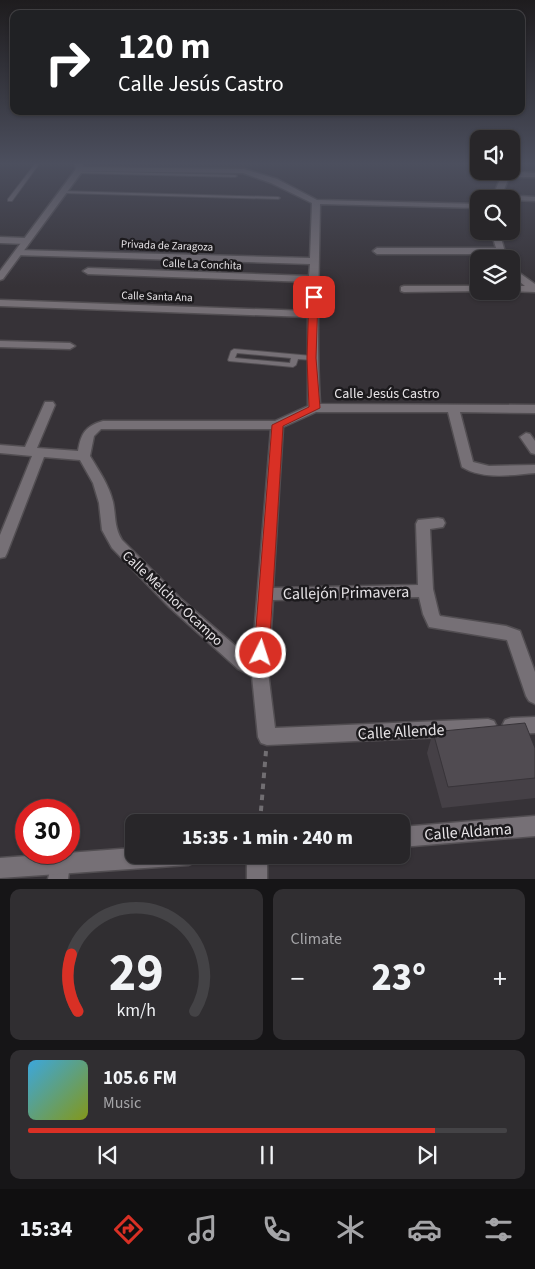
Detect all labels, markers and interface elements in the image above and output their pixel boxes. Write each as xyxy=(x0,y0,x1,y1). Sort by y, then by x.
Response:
text: 120 m xyxy=(118,22,210,72)
icon: right xyxy=(35,30,100,95)
text: Calle Jesús Castro xyxy=(118,68,284,100)
map controls xyxy=(470,130,520,300)
button: sound xyxy=(470,130,520,180)
button: search xyxy=(470,190,520,240)
street label: Privada de Zaragoza xyxy=(121,236,213,255)
button: layers xyxy=(470,250,520,300)
street label: Calle La Conchita xyxy=(162,256,242,273)
pin xyxy=(293,276,335,318)
icon: arrive xyxy=(300,283,328,311)
street label: Calle Santa Ana xyxy=(121,288,193,305)
street label: Calle Jesús Castro xyxy=(334,384,440,404)
street label: Calle Melchor Ocampo xyxy=(117,547,227,651)
street label: Callejón Primavera xyxy=(283,581,409,605)
position arrow xyxy=(234,626,286,678)
street label: Calle Allende xyxy=(357,719,445,745)
speed limit sign: 30 xyxy=(15,799,80,864)
street label: Calle Aldama xyxy=(424,818,513,846)
text: 15:35 · 1 min · 240 m xyxy=(182,825,353,852)
text: Climate xyxy=(291,928,342,950)
text: 29 xyxy=(109,937,164,1011)
text: 23° xyxy=(371,951,426,1005)
text: − xyxy=(291,959,304,999)
text: + xyxy=(493,959,507,999)
text: km/h xyxy=(116,998,156,1023)
text: 105.6 FM xyxy=(103,1065,177,1092)
text: Music xyxy=(103,1092,141,1114)
icon: previous xyxy=(94,1141,122,1169)
icon: pause xyxy=(253,1141,281,1169)
icon: next xyxy=(413,1141,441,1169)
icon: directions xyxy=(111,1212,146,1247)
icon: music xyxy=(185,1212,220,1247)
icon: phone xyxy=(259,1212,294,1247)
icon: climate xyxy=(333,1212,368,1247)
icon: car xyxy=(407,1212,442,1247)
icon: filters xyxy=(481,1212,516,1247)
text: 15:34 xyxy=(19,1213,73,1245)

